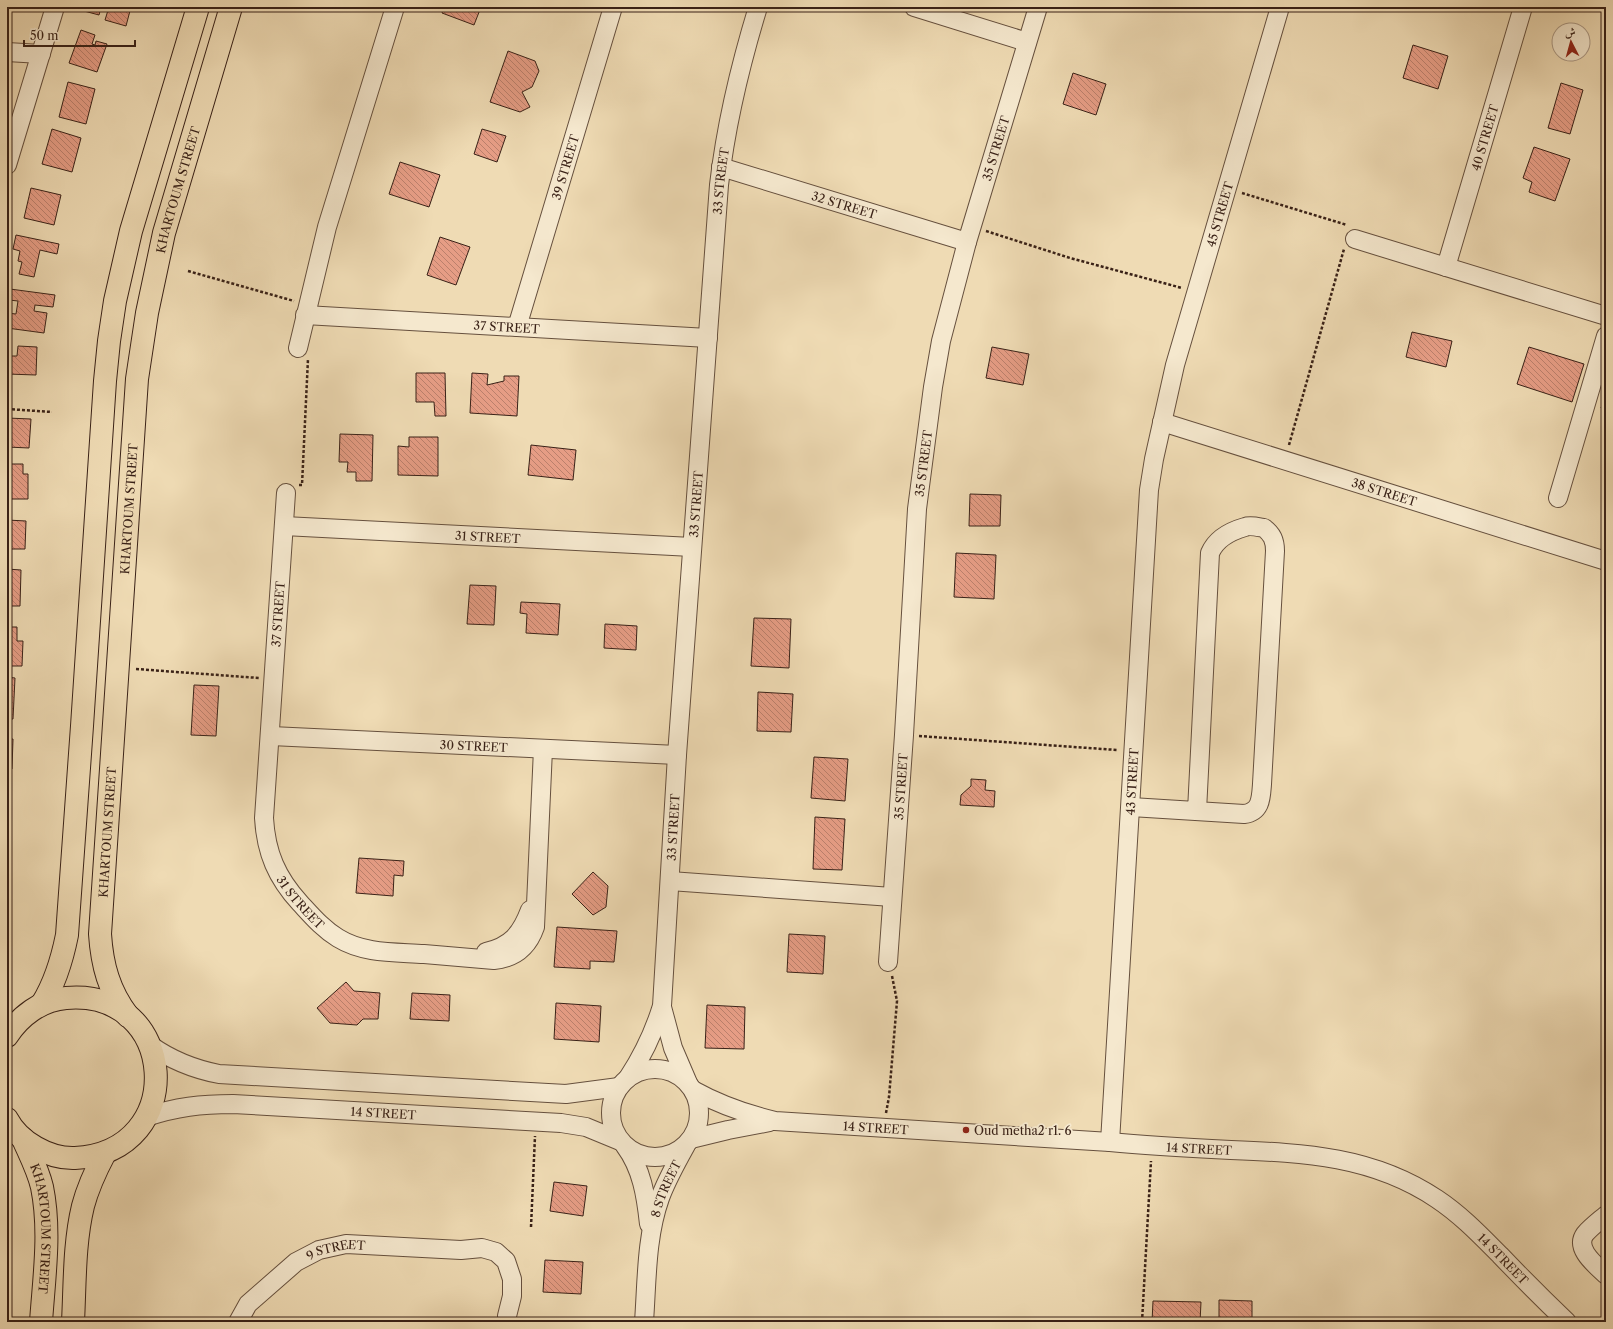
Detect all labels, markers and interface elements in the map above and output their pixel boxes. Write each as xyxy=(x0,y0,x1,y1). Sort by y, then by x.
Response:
scale bar xyxy=(24,22,135,48)
north arrow xyxy=(1551,22,1591,62)
text: ش xyxy=(1564,25,1576,40)
text: 50 m xyxy=(30,28,59,43)
street label: 40 STREET xyxy=(1467,103,1501,172)
street label: 35 STREET xyxy=(978,114,1012,182)
street label: KHARTOUM STREET xyxy=(152,125,203,254)
street label: 39 STREET xyxy=(548,133,582,201)
street label: 33 STREET xyxy=(709,147,732,215)
street label: 45 STREET xyxy=(1203,180,1236,249)
street label: 32 STREET xyxy=(810,188,879,222)
street label: 37 STREET xyxy=(473,317,540,336)
street label: 35 STREET xyxy=(911,429,935,497)
street label: KHARTOUM STREET xyxy=(116,443,140,575)
street label: 33 STREET xyxy=(686,470,705,538)
street label: 38 STREET xyxy=(1350,474,1419,509)
street label: 31 STREET xyxy=(455,527,521,546)
street label: 37 STREET xyxy=(268,580,288,648)
street label: 30 STREET xyxy=(439,736,508,755)
street label: 43 STREET xyxy=(1122,748,1141,816)
street label: 35 STREET xyxy=(891,753,910,820)
street label: KHARTOUM STREET xyxy=(95,766,119,898)
street label: 33 STREET xyxy=(663,793,682,861)
street label: 31 STREET xyxy=(274,873,328,932)
street label: 14 STREET xyxy=(350,1103,417,1122)
street label: 14 STREET xyxy=(843,1118,909,1137)
place label: Oud metha2 r1. 6 xyxy=(974,1123,1071,1138)
marker: Oud metha2 r1. 6 xyxy=(961,1125,971,1135)
street label: 14 STREET xyxy=(1166,1139,1232,1158)
street label: 8 STREET xyxy=(647,1157,684,1219)
street label: KHARTOUM STREET xyxy=(27,1161,54,1294)
street label: 14 STREET xyxy=(1475,1230,1532,1287)
street label: 9 STREET xyxy=(303,1236,366,1263)

